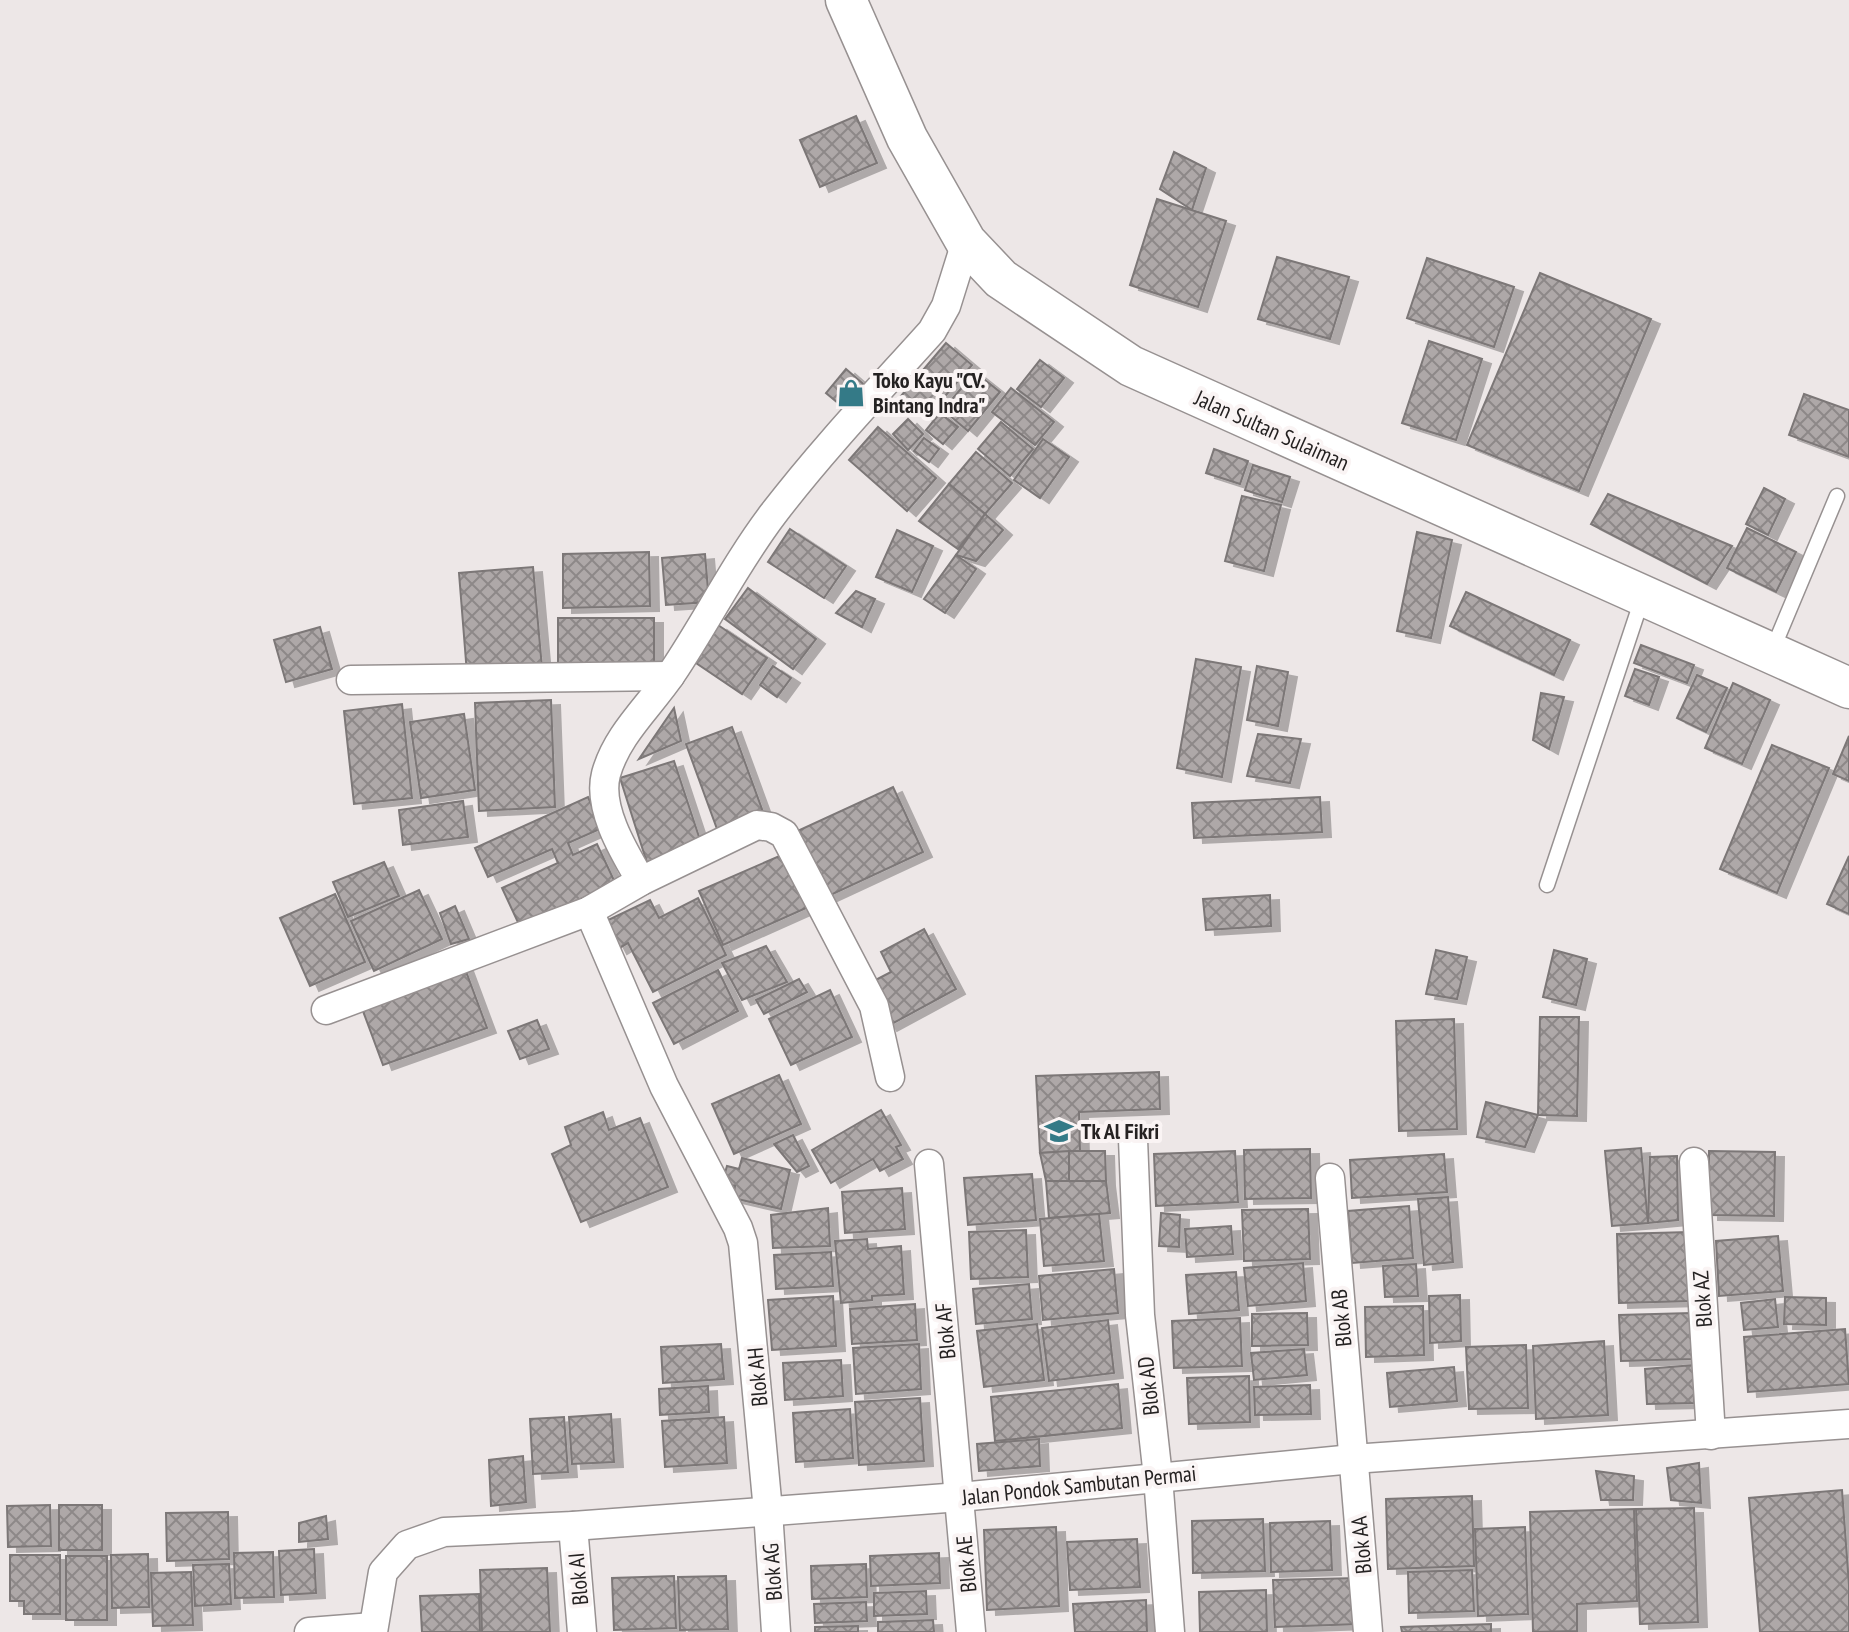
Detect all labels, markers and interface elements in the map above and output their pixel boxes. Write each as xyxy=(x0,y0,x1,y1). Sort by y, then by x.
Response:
place label: Toko Kayu "CV. Bintang Indra" xyxy=(873,366,986,419)
shop icon: Toko Kayu "CV. Bintang Indra" xyxy=(836,378,866,408)
street label: Jalan Sultan Sulaiman xyxy=(1190,383,1354,477)
school or university icon: Tk Al Fikri xyxy=(1044,1116,1074,1146)
place label: Tk Al Fikri xyxy=(1081,1117,1159,1145)
street label: Blok AZ xyxy=(1686,1269,1718,1328)
street label: Blok AB xyxy=(1325,1288,1357,1348)
street label: Blok AF xyxy=(929,1302,961,1360)
street label: Blok AH xyxy=(740,1346,774,1408)
street label: Blok AD xyxy=(1131,1355,1165,1417)
street label: Jalan Pondok Sambutan Permai xyxy=(959,1459,1198,1511)
street label: Blok AA xyxy=(1344,1514,1377,1575)
street label: Blok AE xyxy=(950,1534,982,1594)
street label: Blok AG xyxy=(756,1542,788,1602)
street label: Blok AI xyxy=(562,1552,594,1606)

